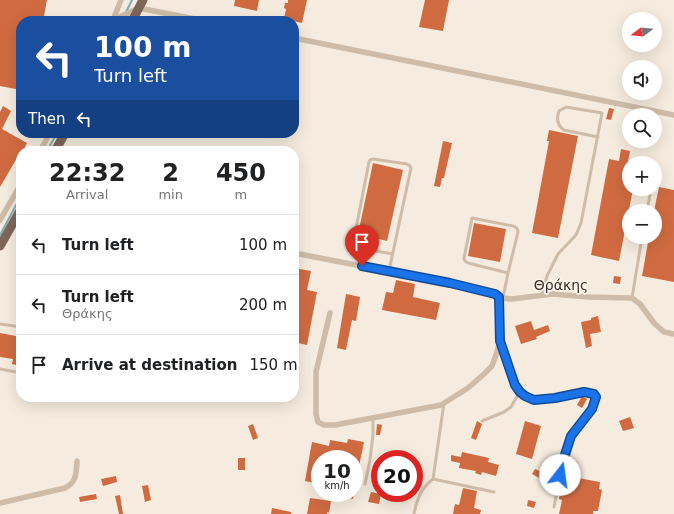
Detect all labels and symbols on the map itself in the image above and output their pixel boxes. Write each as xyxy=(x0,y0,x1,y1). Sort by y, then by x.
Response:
north arrow xyxy=(622,12,662,52)
pin xyxy=(345,225,379,266)
street label: Θράκης xyxy=(534,277,588,293)
speed limit sign: 20 xyxy=(371,450,423,502)
position arrow xyxy=(539,454,581,496)

